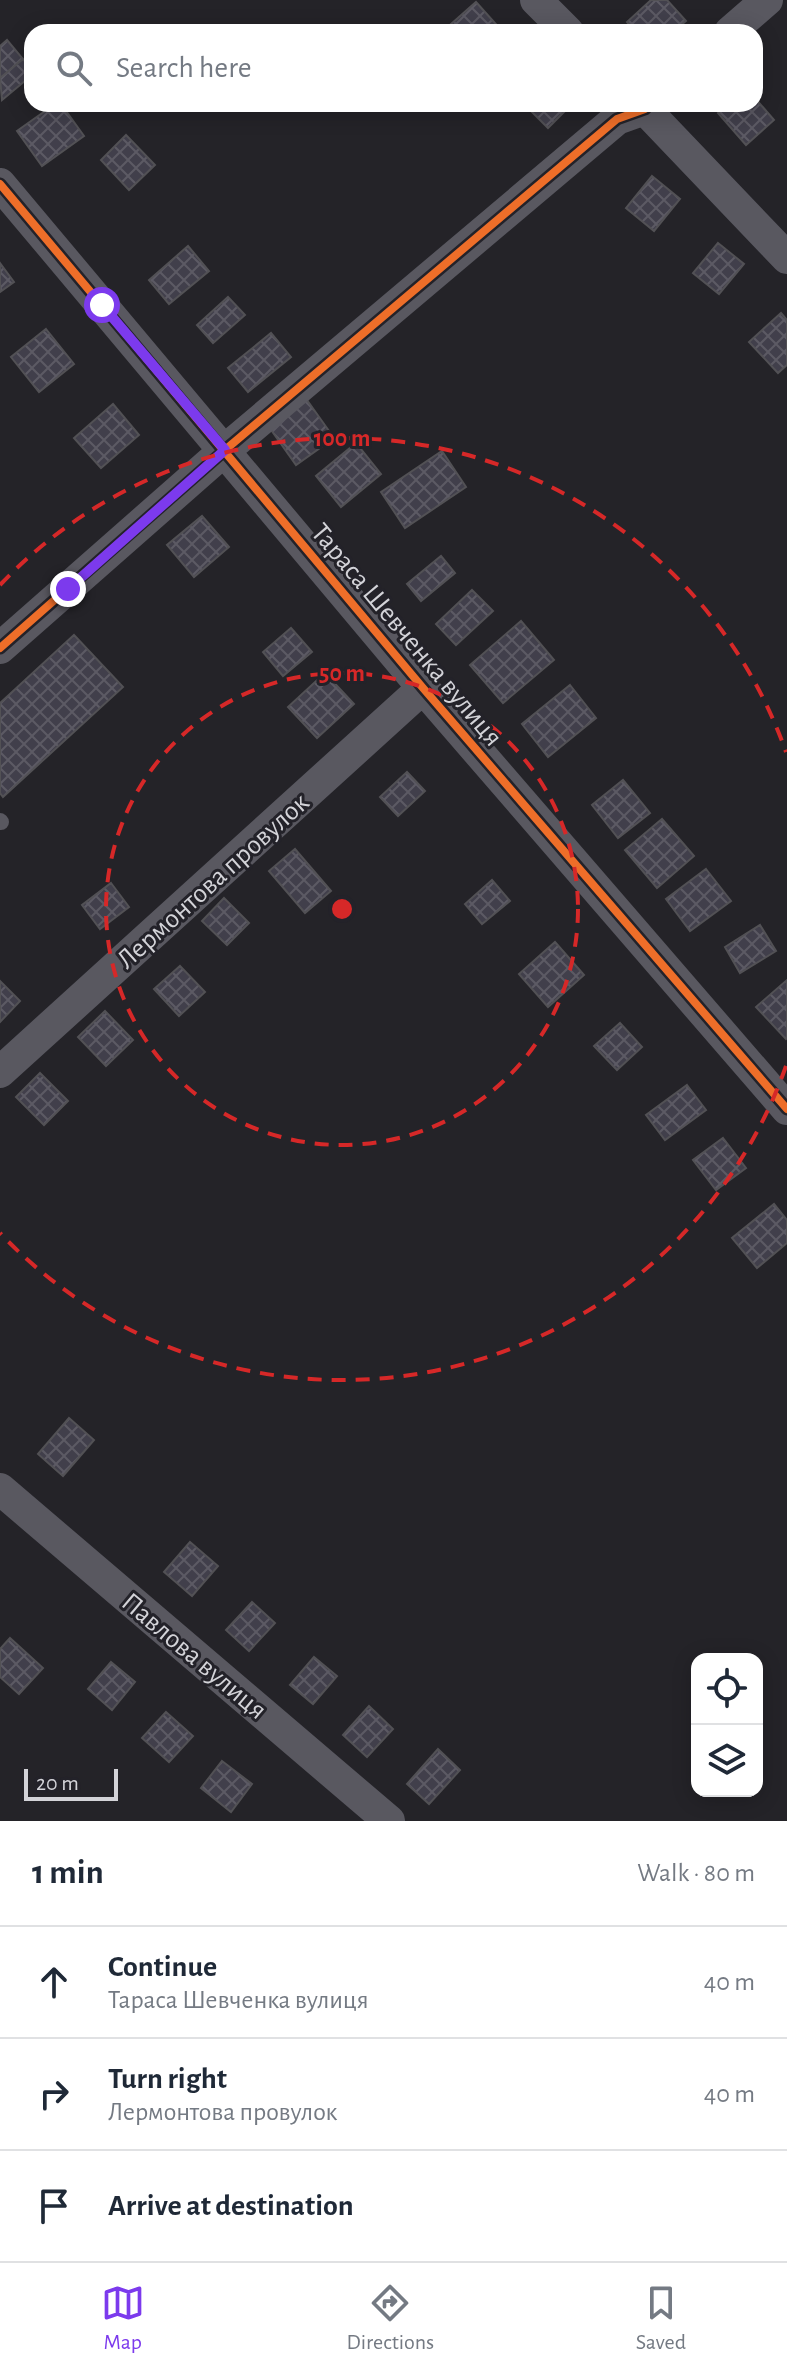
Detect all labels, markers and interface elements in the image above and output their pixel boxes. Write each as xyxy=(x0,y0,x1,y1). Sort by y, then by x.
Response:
search box xyxy=(24,24,763,112)
icon: search xyxy=(52,46,96,90)
text: Search here xyxy=(116,53,252,83)
route start xyxy=(84,287,120,323)
text: 100 m xyxy=(314,427,370,451)
street label: Тараса Шевченка вулиця xyxy=(306,519,507,752)
route end xyxy=(50,571,86,607)
text: 50 m xyxy=(319,662,365,686)
street label: Лермонтова провулок xyxy=(112,788,315,975)
centre of rings xyxy=(328,895,356,923)
street label: Павлова вулиця xyxy=(116,1588,272,1725)
map controls xyxy=(691,1653,763,1797)
button: locate xyxy=(691,1653,763,1725)
button: layers xyxy=(691,1725,763,1797)
scale bar xyxy=(24,1765,118,1801)
text: 20 m xyxy=(36,1772,79,1794)
text: 1 min xyxy=(32,1856,104,1890)
text: Walk · 80 m xyxy=(637,1860,755,1886)
text: Continue xyxy=(108,1952,217,1982)
icon: ahead xyxy=(32,1960,76,2004)
text: 40 m xyxy=(704,1969,755,1995)
text: Тараса Шевченка вулиця xyxy=(108,1987,369,2013)
text: Turn right xyxy=(108,2064,227,2094)
icon: right xyxy=(32,2072,76,2116)
text: 40 m xyxy=(704,2081,755,2107)
text: Лермонтова провулок xyxy=(108,2099,337,2125)
icon: arrive xyxy=(32,2184,76,2228)
text: Arrive at destination xyxy=(108,2191,354,2221)
tab: Map xyxy=(101,2281,145,2355)
tab: Directions xyxy=(346,2281,434,2355)
tab: Saved xyxy=(636,2281,686,2355)

